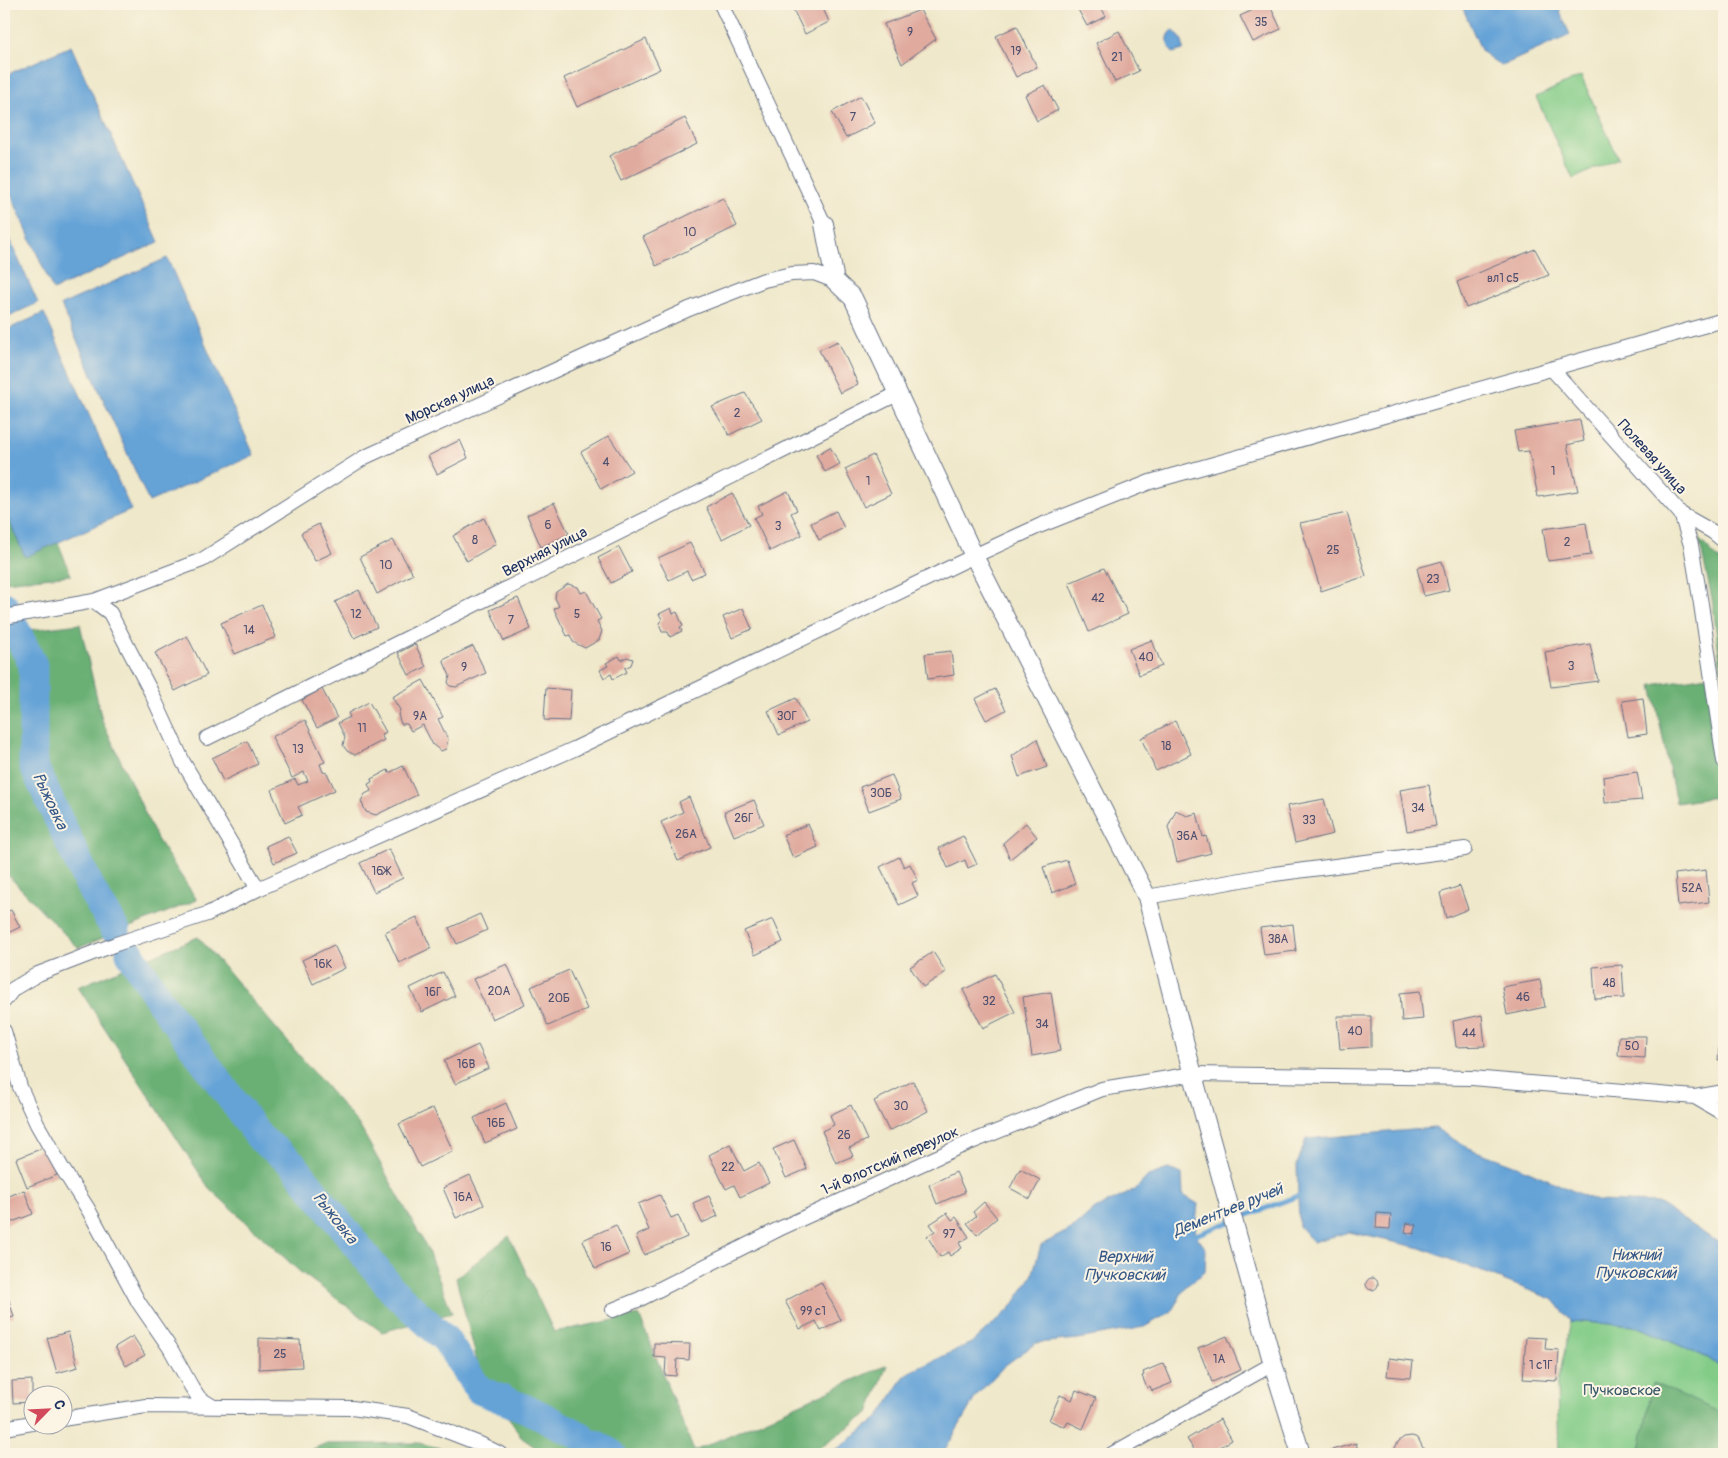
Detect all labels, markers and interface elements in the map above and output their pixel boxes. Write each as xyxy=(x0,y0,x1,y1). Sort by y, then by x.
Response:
house number: 35 xyxy=(1254,15,1268,30)
house number: 9 xyxy=(907,25,913,40)
house number: 19 xyxy=(1011,44,1021,59)
house number: 21 xyxy=(1111,50,1123,65)
house number: 7 xyxy=(850,110,857,125)
house number: 10 xyxy=(684,225,696,240)
house number: вл1 с5 xyxy=(1487,271,1519,286)
street label: Морская улица xyxy=(403,371,498,429)
house number: 2 xyxy=(734,406,741,421)
street label: Полевая улица xyxy=(1613,416,1691,498)
house number: 4 xyxy=(603,455,610,470)
house number: 1 xyxy=(1551,464,1555,479)
house number: 1 xyxy=(866,474,870,489)
house number: 6 xyxy=(545,518,552,533)
house number: 3 xyxy=(775,519,782,534)
street label: Верхняя улица xyxy=(499,522,591,581)
house number: 8 xyxy=(472,533,478,548)
house number: 2 xyxy=(1564,535,1571,550)
house number: 25 xyxy=(1326,543,1340,558)
house number: 10 xyxy=(380,558,392,573)
house number: 23 xyxy=(1426,572,1440,587)
house number: 42 xyxy=(1091,591,1105,606)
house number: 12 xyxy=(350,607,362,622)
house number: 5 xyxy=(574,607,580,622)
house number: 7 xyxy=(508,613,515,628)
house number: 14 xyxy=(243,623,255,638)
house number: 40 xyxy=(1138,650,1154,665)
house number: 3 xyxy=(1568,659,1575,674)
house number: 9 xyxy=(461,660,467,675)
house number: 9А xyxy=(413,709,427,724)
house number: 30Г xyxy=(777,709,798,724)
house number: 11 xyxy=(357,721,367,736)
house number: 18 xyxy=(1161,739,1171,754)
house number: 13 xyxy=(292,742,304,757)
water label: Рыжовка xyxy=(28,769,73,834)
house number: 30Б xyxy=(870,786,892,801)
house number: 34 xyxy=(1411,801,1425,816)
house number: 26Г xyxy=(734,811,754,826)
house number: 33 xyxy=(1302,813,1316,828)
house number: 26А xyxy=(675,827,697,842)
house number: 36А xyxy=(1176,829,1198,844)
house number: 16Ж xyxy=(372,864,392,879)
house number: 52А xyxy=(1681,881,1703,896)
house number: 38А xyxy=(1268,932,1288,947)
house number: 16К xyxy=(314,957,332,972)
house number: 48 xyxy=(1602,976,1616,991)
house number: 20А xyxy=(488,984,511,999)
house number: 16Г xyxy=(424,985,442,1000)
house number: 46 xyxy=(1516,990,1530,1005)
house number: 20Б xyxy=(548,991,570,1006)
house number: 32 xyxy=(982,994,996,1009)
house number: 34 xyxy=(1035,1017,1049,1032)
house number: 40 xyxy=(1347,1024,1363,1039)
house number: 44 xyxy=(1462,1026,1476,1041)
house number: 50 xyxy=(1625,1039,1639,1054)
house number: 16В xyxy=(457,1057,475,1072)
house number: 30 xyxy=(894,1099,908,1114)
house number: 16Б xyxy=(487,1116,505,1131)
street label: 1-й Флотский переулок xyxy=(818,1122,962,1200)
house number: 26 xyxy=(837,1128,851,1143)
house number: 22 xyxy=(721,1160,735,1175)
water label: Дементьев ручей xyxy=(1169,1178,1287,1241)
water label: Рыжовка xyxy=(308,1188,363,1249)
house number: 16А xyxy=(453,1190,473,1205)
house number: 97 xyxy=(943,1227,956,1242)
house number: 16 xyxy=(600,1240,612,1255)
water label: Нижний Пучковский xyxy=(1596,1245,1678,1283)
water label: Верхний Пучковский xyxy=(1085,1247,1167,1285)
house number: 99 с1 xyxy=(800,1304,826,1319)
house number: 25 xyxy=(273,1347,287,1362)
house number: 1А xyxy=(1213,1352,1225,1367)
house number: 1 с1Г xyxy=(1529,1358,1553,1373)
park label: Пучковское xyxy=(1584,1381,1661,1400)
north arrow xyxy=(22,1386,72,1436)
text: С xyxy=(50,1398,69,1413)

